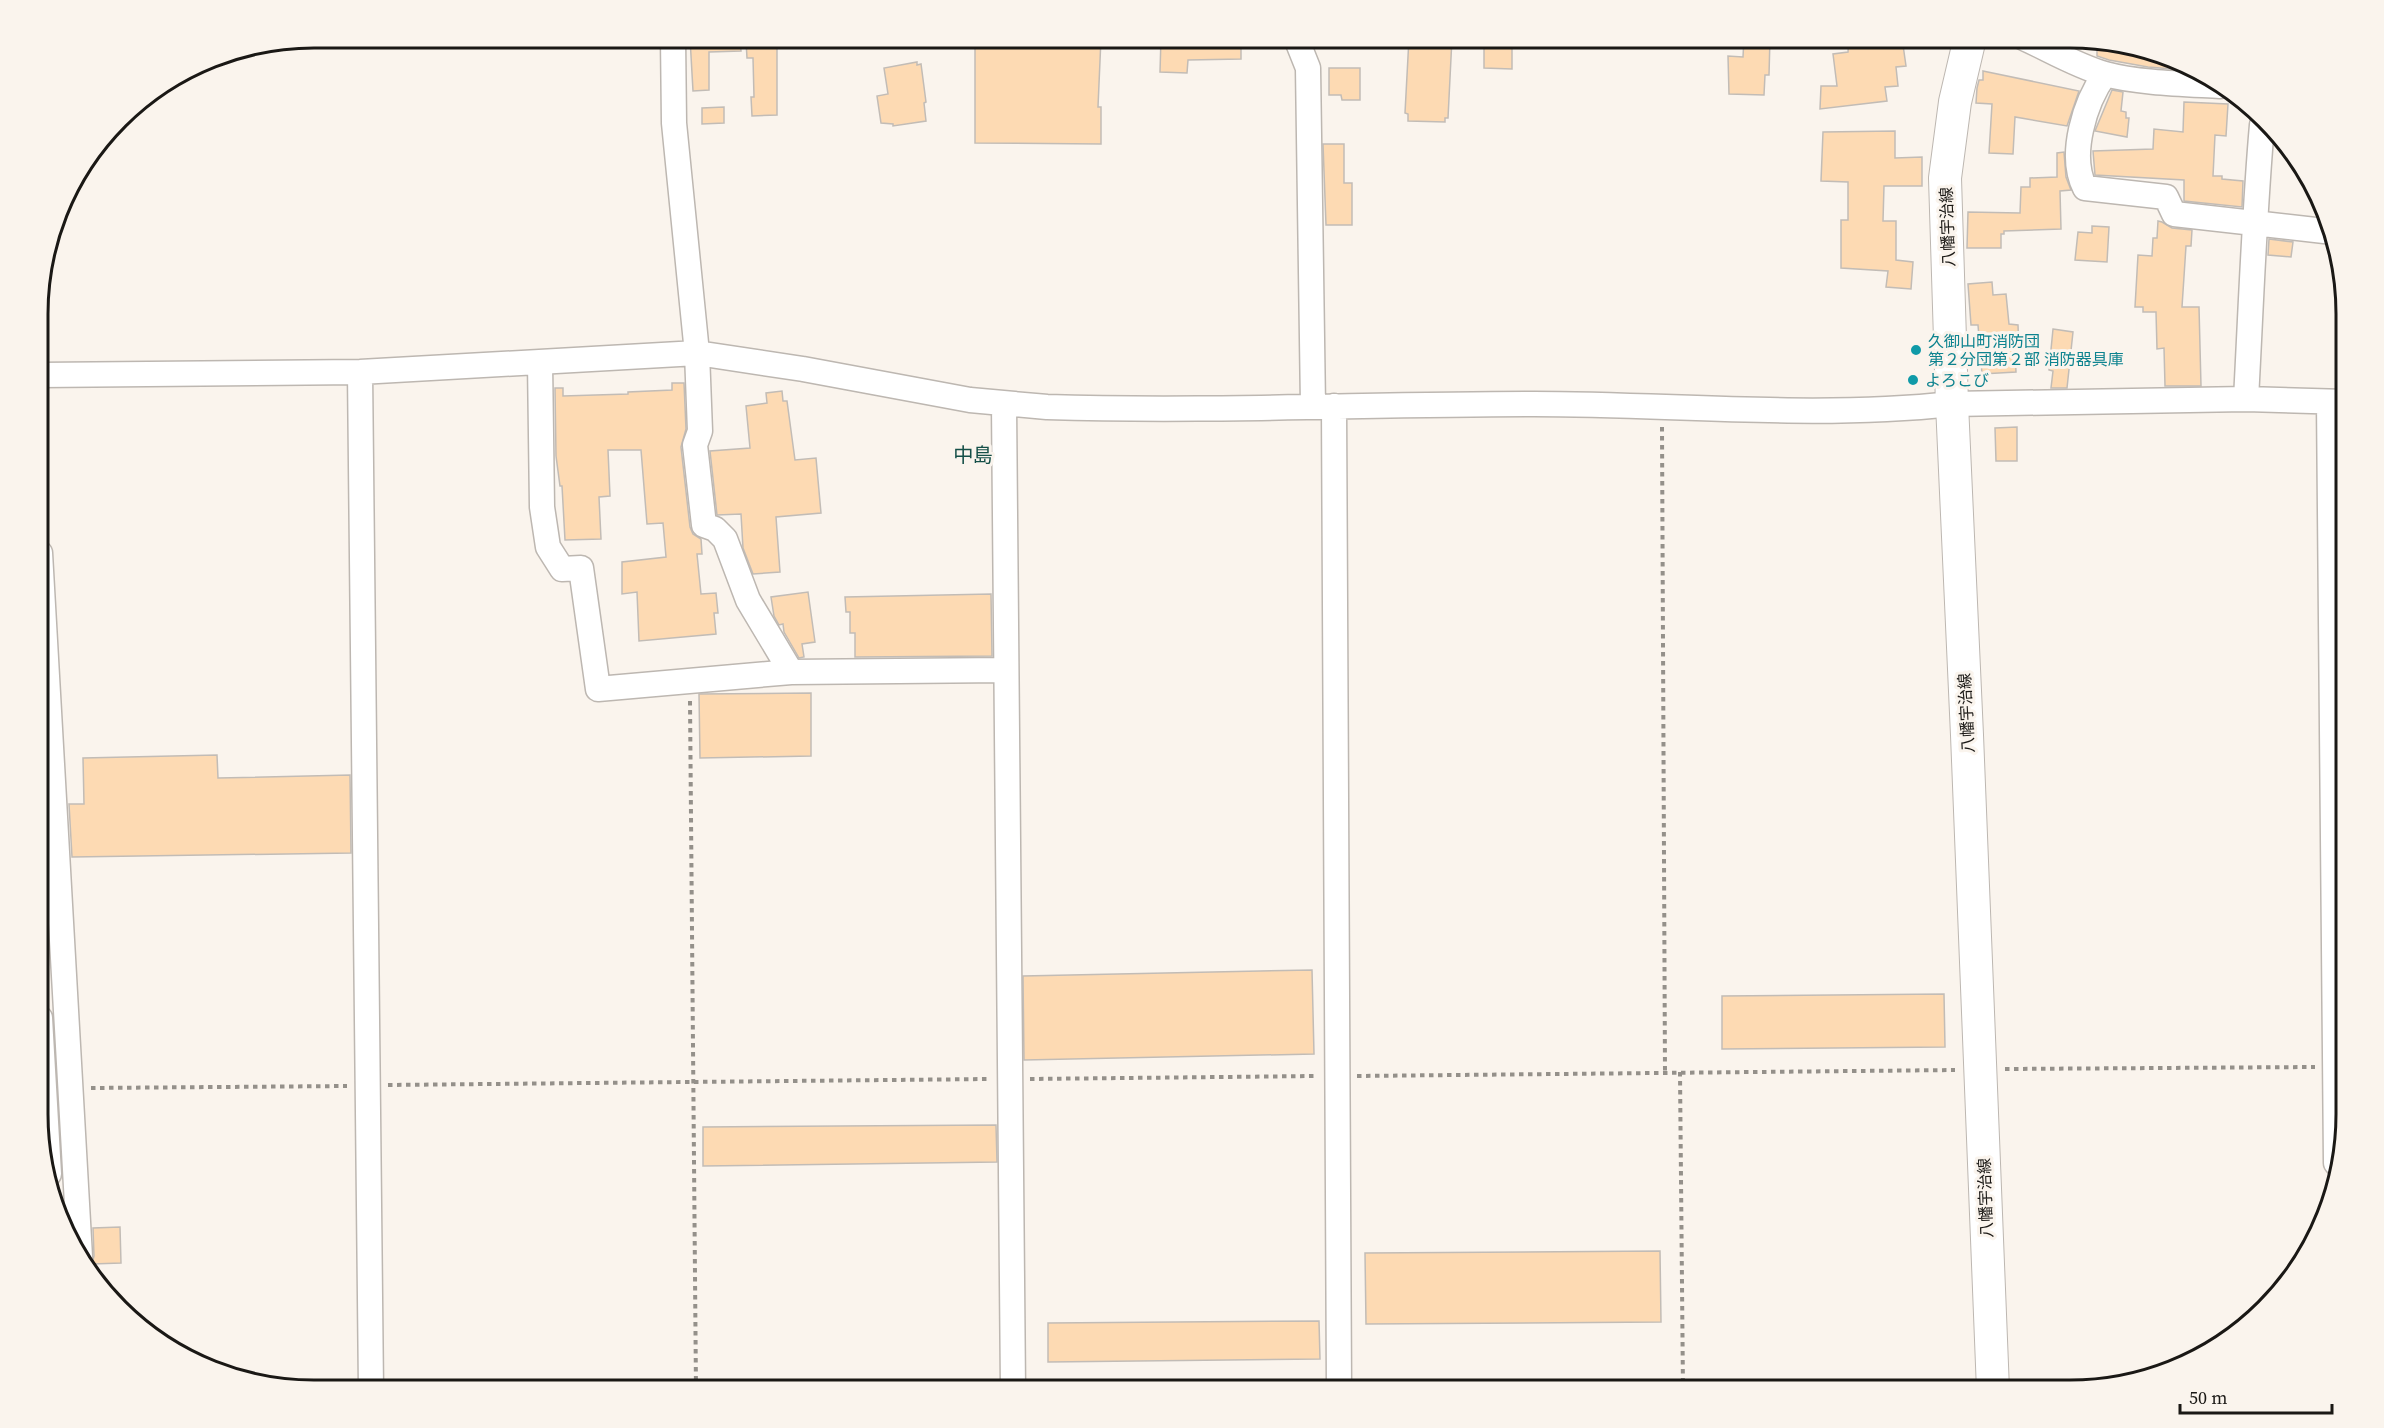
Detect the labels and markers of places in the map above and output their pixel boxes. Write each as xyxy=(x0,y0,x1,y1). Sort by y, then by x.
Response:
place label: 久御山町消防団 第２分団第２部 消防器具庫 xyxy=(1928,330,2124,370)
marker: 久御山町消防団 第２分団第２部 消防器具庫 xyxy=(1909,343,1923,357)
place label: よろこび xyxy=(1925,369,1989,391)
marker: よろこび xyxy=(1906,373,1920,387)

